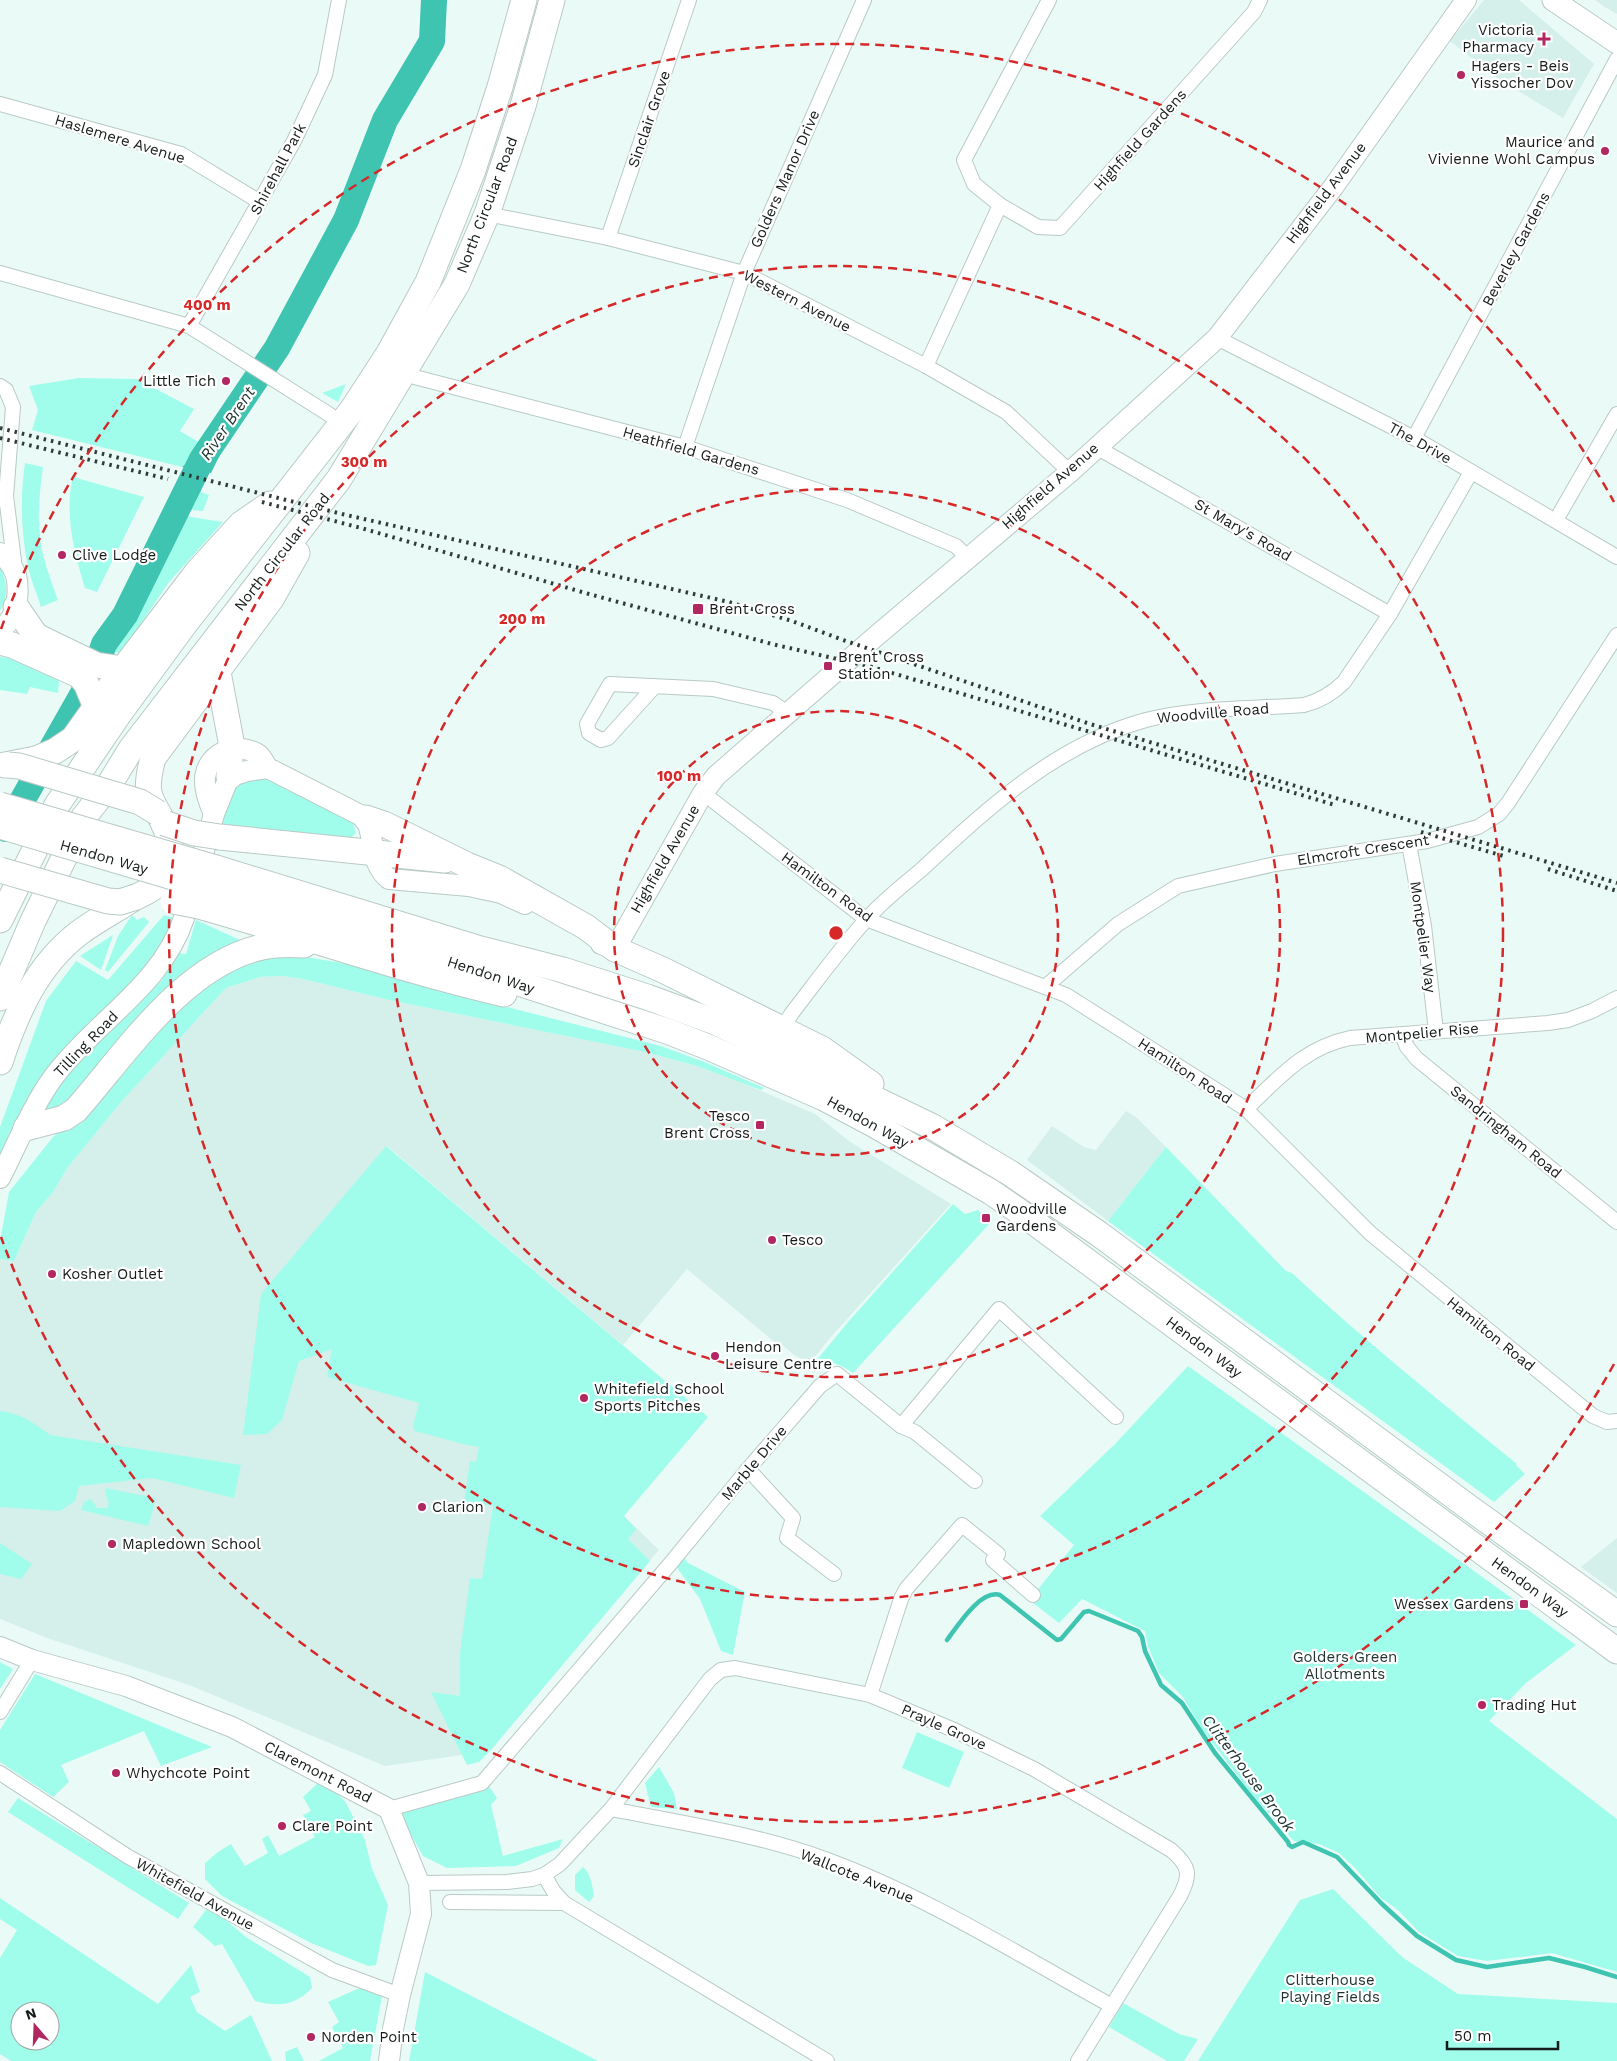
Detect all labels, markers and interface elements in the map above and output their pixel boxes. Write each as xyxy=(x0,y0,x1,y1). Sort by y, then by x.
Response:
place label: Victoria Pharmacy xyxy=(1462,21,1535,56)
marker: Victoria Pharmacy xyxy=(1538,33,1550,45)
place label: Hagers - Beis Yissocher Dov xyxy=(1471,57,1573,92)
street label: Sinclair Grove xyxy=(624,68,674,170)
marker: Hagers - Beis Yissocher Dov xyxy=(1455,69,1467,81)
street label: Highfield Gardens xyxy=(1090,85,1190,194)
street label: Golders Manor Drive xyxy=(746,107,824,251)
street label: Haslemere Avenue xyxy=(53,111,187,167)
street label: Shirehall Park xyxy=(246,120,310,218)
place label: Maurice and Vivienne Wohl Campus xyxy=(1428,133,1595,168)
street label: North Circular Road xyxy=(453,134,521,276)
street label: Highfield Avenue xyxy=(1282,139,1370,247)
marker: Maurice and Vivienne Wohl Campus xyxy=(1599,145,1611,157)
street label: Beverley Gardens xyxy=(1478,189,1554,309)
street label: Western Avenue xyxy=(740,266,854,336)
text: 400 m xyxy=(183,296,231,314)
place label: Little Tich xyxy=(143,372,216,390)
marker: Little Tich xyxy=(220,375,232,387)
water label: River Brent xyxy=(196,383,259,463)
street label: The Drive xyxy=(1385,418,1455,468)
street label: Heathfield Gardens xyxy=(621,423,761,479)
street label: Highfield Avenue xyxy=(998,439,1102,533)
text: 300 m xyxy=(341,453,387,471)
street label: North Circular Road xyxy=(230,489,334,615)
street label: St Mary's Road xyxy=(1191,495,1295,565)
place label: Clive Lodge xyxy=(72,546,156,564)
marker: Clive Lodge xyxy=(56,549,68,561)
place label: Brent Cross xyxy=(709,600,795,618)
marker: Brent Cross xyxy=(691,602,705,616)
text: 200 m xyxy=(499,610,545,628)
place label: Brent Cross Station xyxy=(838,648,924,683)
marker: Brent Cross Station xyxy=(822,660,834,672)
street label: Woodville Road xyxy=(1156,699,1270,727)
text: 100 m xyxy=(657,767,701,785)
street label: Highfield Avenue xyxy=(627,802,703,916)
street label: Elmcroft Crescent xyxy=(1296,831,1431,869)
street label: Hendon Way xyxy=(58,836,150,878)
street label: Hamilton Road xyxy=(778,848,876,926)
street label: Montpelier Way xyxy=(1406,880,1440,994)
centre of rings xyxy=(827,924,845,942)
street label: Hendon Way xyxy=(445,952,537,998)
street label: Tilling Road xyxy=(50,1007,122,1081)
street label: Montpelier Rise xyxy=(1365,1019,1479,1047)
street label: Hamilton Road xyxy=(1135,1034,1235,1108)
street label: Sandringham Road xyxy=(1447,1082,1565,1182)
street label: Hendon Way xyxy=(824,1092,912,1152)
place label: Tesco Brent Cross xyxy=(664,1107,750,1142)
marker: Tesco Brent Cross xyxy=(754,1119,766,1131)
place label: Woodville Gardens xyxy=(996,1200,1067,1235)
marker: Woodville Gardens xyxy=(980,1212,992,1224)
place label: Tesco xyxy=(782,1231,823,1249)
marker: Tesco xyxy=(766,1234,778,1246)
place label: Kosher Outlet xyxy=(62,1265,164,1283)
marker: Kosher Outlet xyxy=(46,1268,58,1280)
street label: Hamilton Road xyxy=(1443,1293,1539,1375)
street label: Hendon Way xyxy=(1162,1312,1246,1382)
place label: Hendon Leisure Centre xyxy=(725,1338,832,1373)
marker: Hendon Leisure Centre xyxy=(709,1350,721,1362)
place label: Whitefield School Sports Pitches xyxy=(594,1380,725,1415)
marker: Whitefield School Sports Pitches xyxy=(578,1392,590,1404)
street label: Marble Drive xyxy=(717,1422,791,1504)
place label: Clarion xyxy=(432,1498,484,1516)
marker: Clarion xyxy=(416,1501,428,1513)
place label: Mapledown School xyxy=(122,1535,261,1553)
marker: Mapledown School xyxy=(106,1538,118,1550)
street label: Hendon Way xyxy=(1488,1553,1572,1621)
place label: Wessex Gardens xyxy=(1394,1595,1514,1613)
marker: Wessex Gardens xyxy=(1518,1598,1530,1610)
park label: Golders Green Allotments xyxy=(1293,1648,1397,1683)
place label: Trading Hut xyxy=(1492,1696,1577,1714)
marker: Trading Hut xyxy=(1476,1699,1488,1711)
street label: Prayle Grove xyxy=(899,1700,989,1754)
water label: Clitterhouse Brook xyxy=(1198,1711,1300,1837)
street label: Claremont Road xyxy=(261,1737,375,1807)
place label: Whychcote Point xyxy=(126,1764,250,1782)
marker: Whychcote Point xyxy=(110,1767,122,1779)
place label: Clare Point xyxy=(292,1817,373,1835)
marker: Clare Point xyxy=(276,1820,288,1832)
street label: Wallcote Avenue xyxy=(797,1845,917,1907)
street label: Whitefield Avenue xyxy=(133,1854,257,1934)
park label: Clitterhouse Playing Fields xyxy=(1280,1971,1380,2006)
north arrow xyxy=(10,2001,60,2051)
text: N xyxy=(23,2004,38,2023)
scale bar xyxy=(1447,2018,1558,2050)
text: 50 m xyxy=(1454,2027,1491,2045)
place label: Norden Point xyxy=(321,2028,417,2046)
marker: Norden Point xyxy=(305,2031,317,2043)

